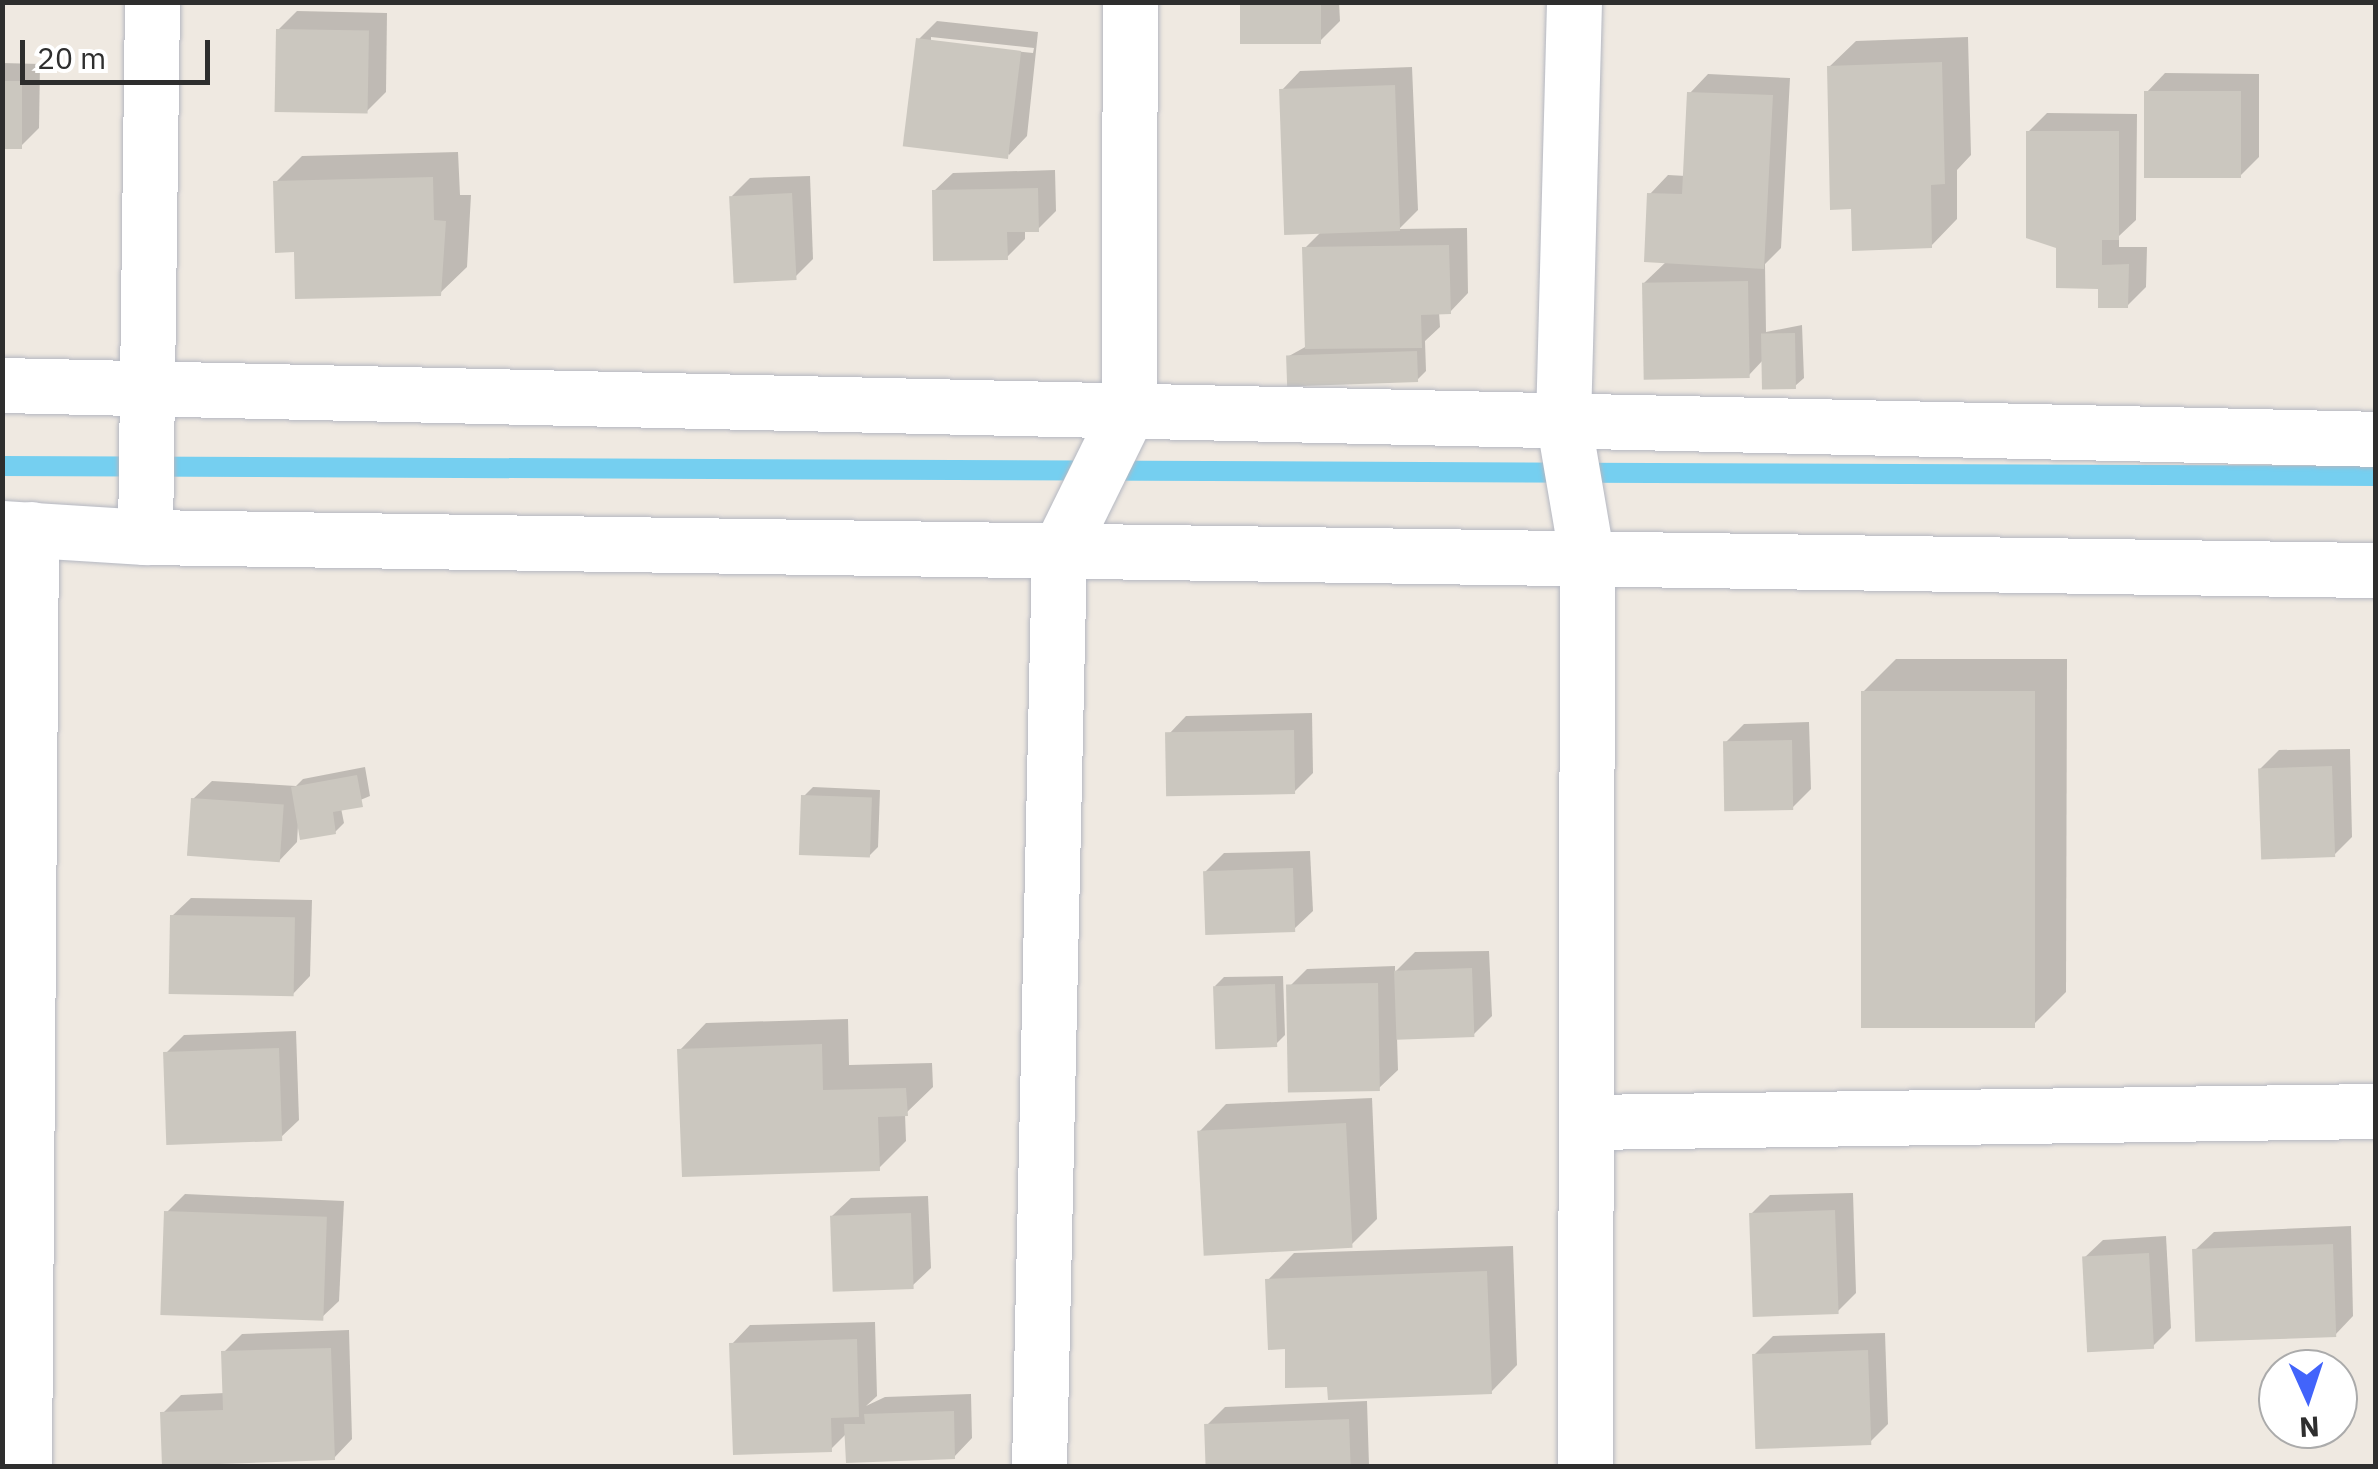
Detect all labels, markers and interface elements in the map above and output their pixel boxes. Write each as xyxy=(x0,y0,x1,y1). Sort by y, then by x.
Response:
scale bar xyxy=(25,20,215,82)
text: 20 m xyxy=(37,38,106,77)
north arrow xyxy=(2258,1349,2358,1449)
text: N xyxy=(2298,1408,2321,1446)

